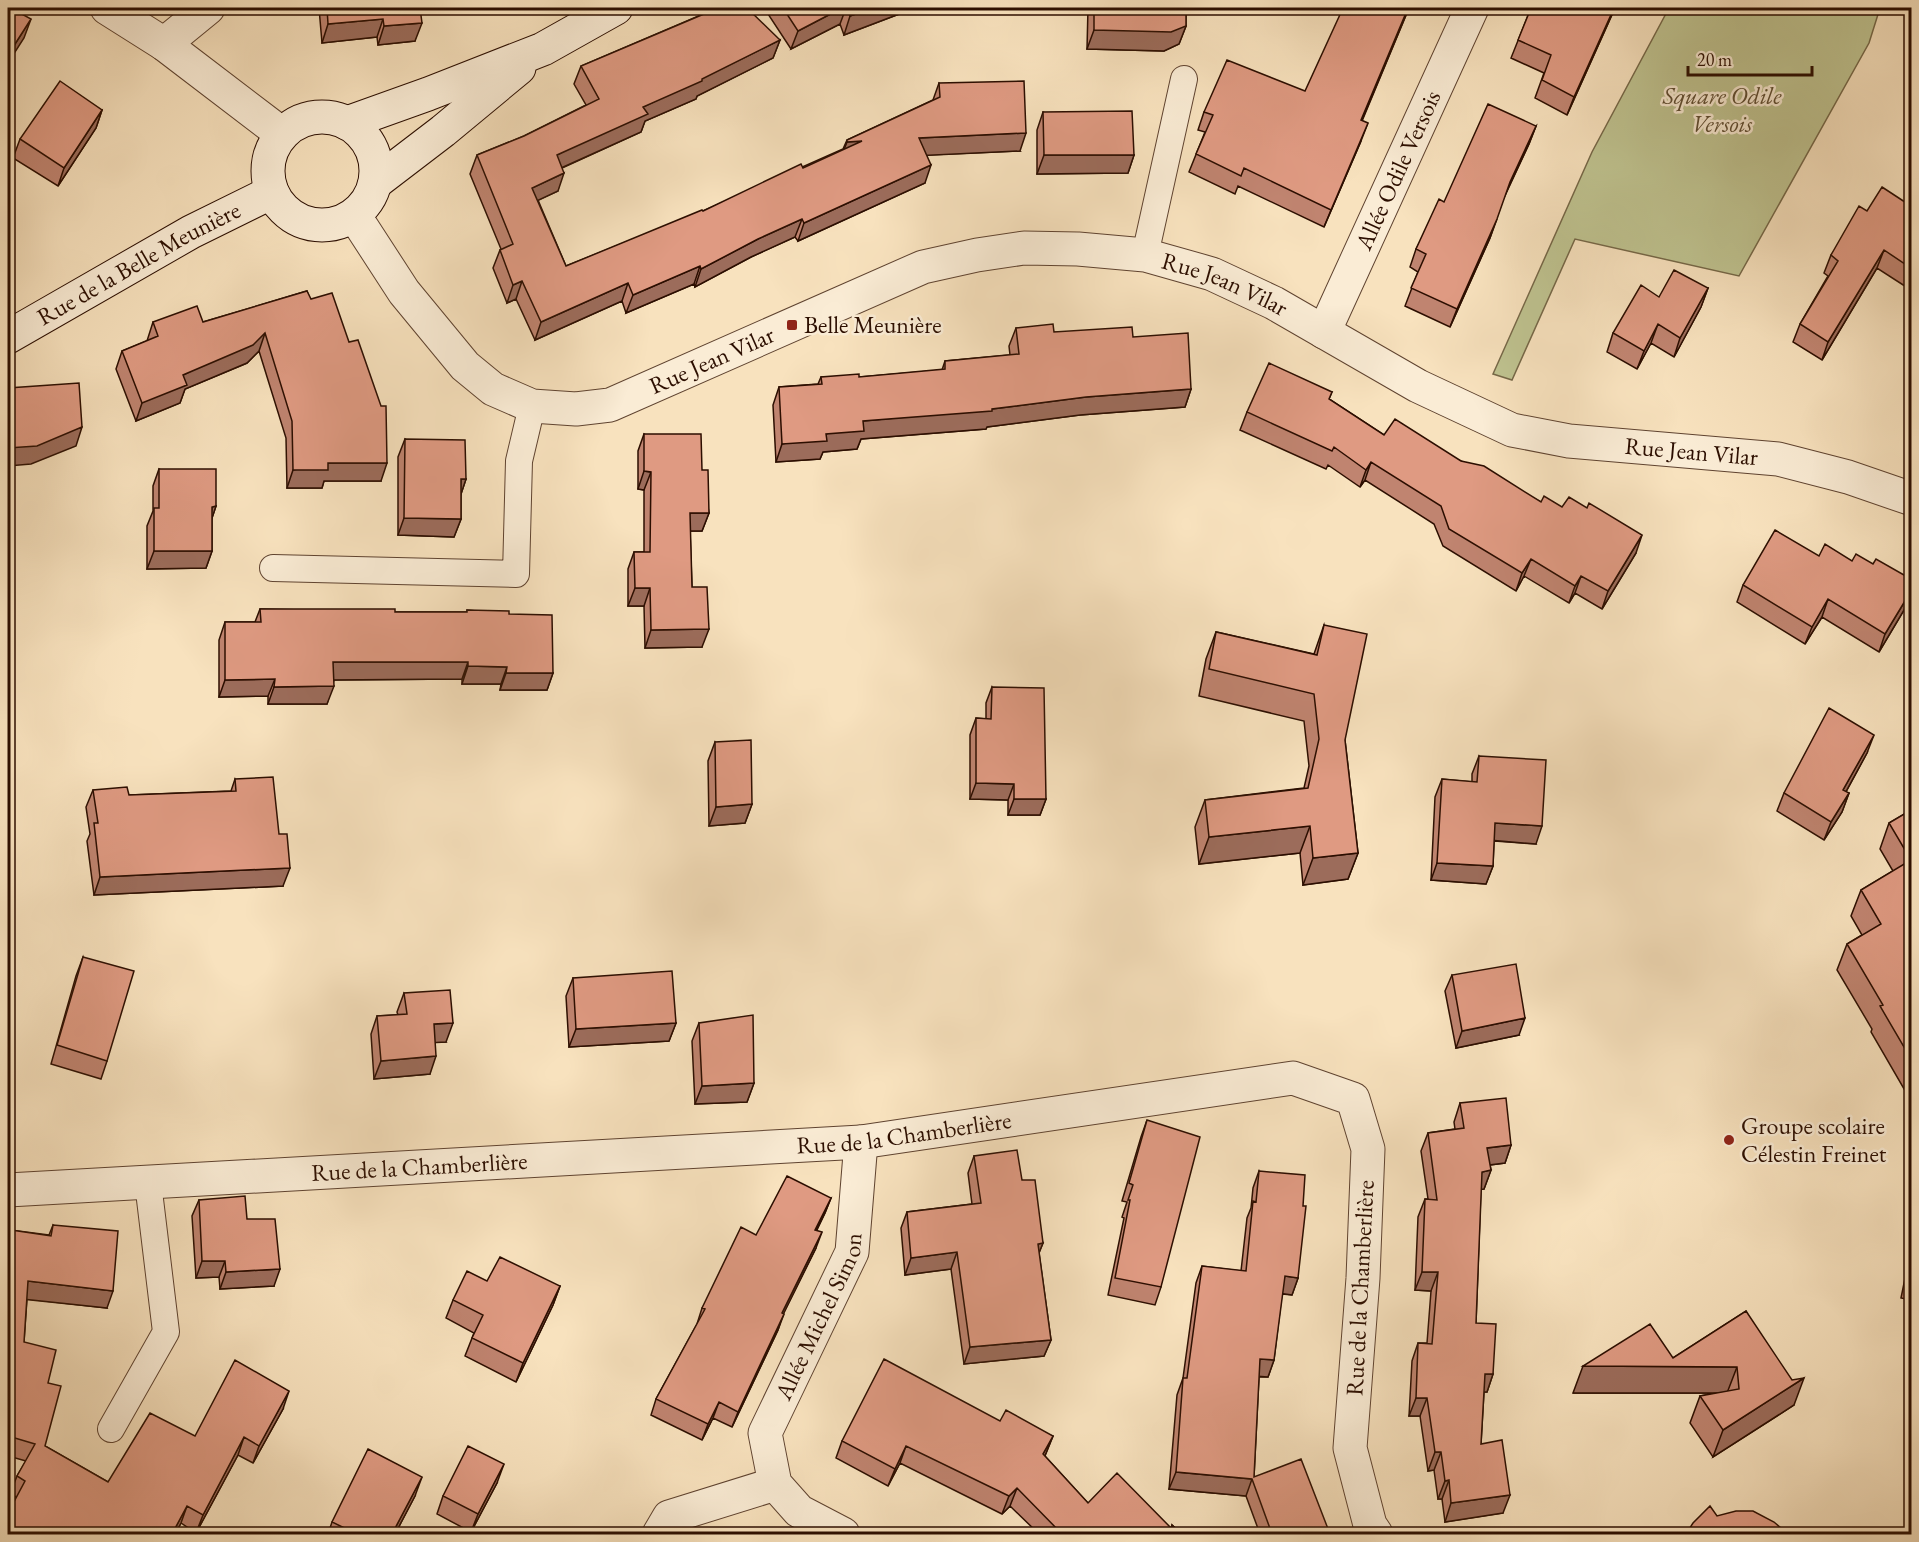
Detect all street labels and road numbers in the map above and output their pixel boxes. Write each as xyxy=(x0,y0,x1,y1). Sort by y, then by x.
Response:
street label: Allée Odile Versois xyxy=(1347,85,1447,256)
street label: Rue de la Belle Meunière xyxy=(31,194,245,332)
street label: Rue Jean Vilar xyxy=(1158,245,1294,323)
street label: Rue Jean Vilar xyxy=(644,319,779,401)
street label: Rue Jean Vilar xyxy=(1624,430,1759,472)
street label: Rue de la Chamberlière xyxy=(796,1104,1013,1161)
street label: Rue de la Chamberlière xyxy=(310,1145,528,1188)
street label: Rue de la Chamberlière xyxy=(1338,1179,1381,1397)
street label: Allée Michel Simon xyxy=(767,1231,869,1406)

